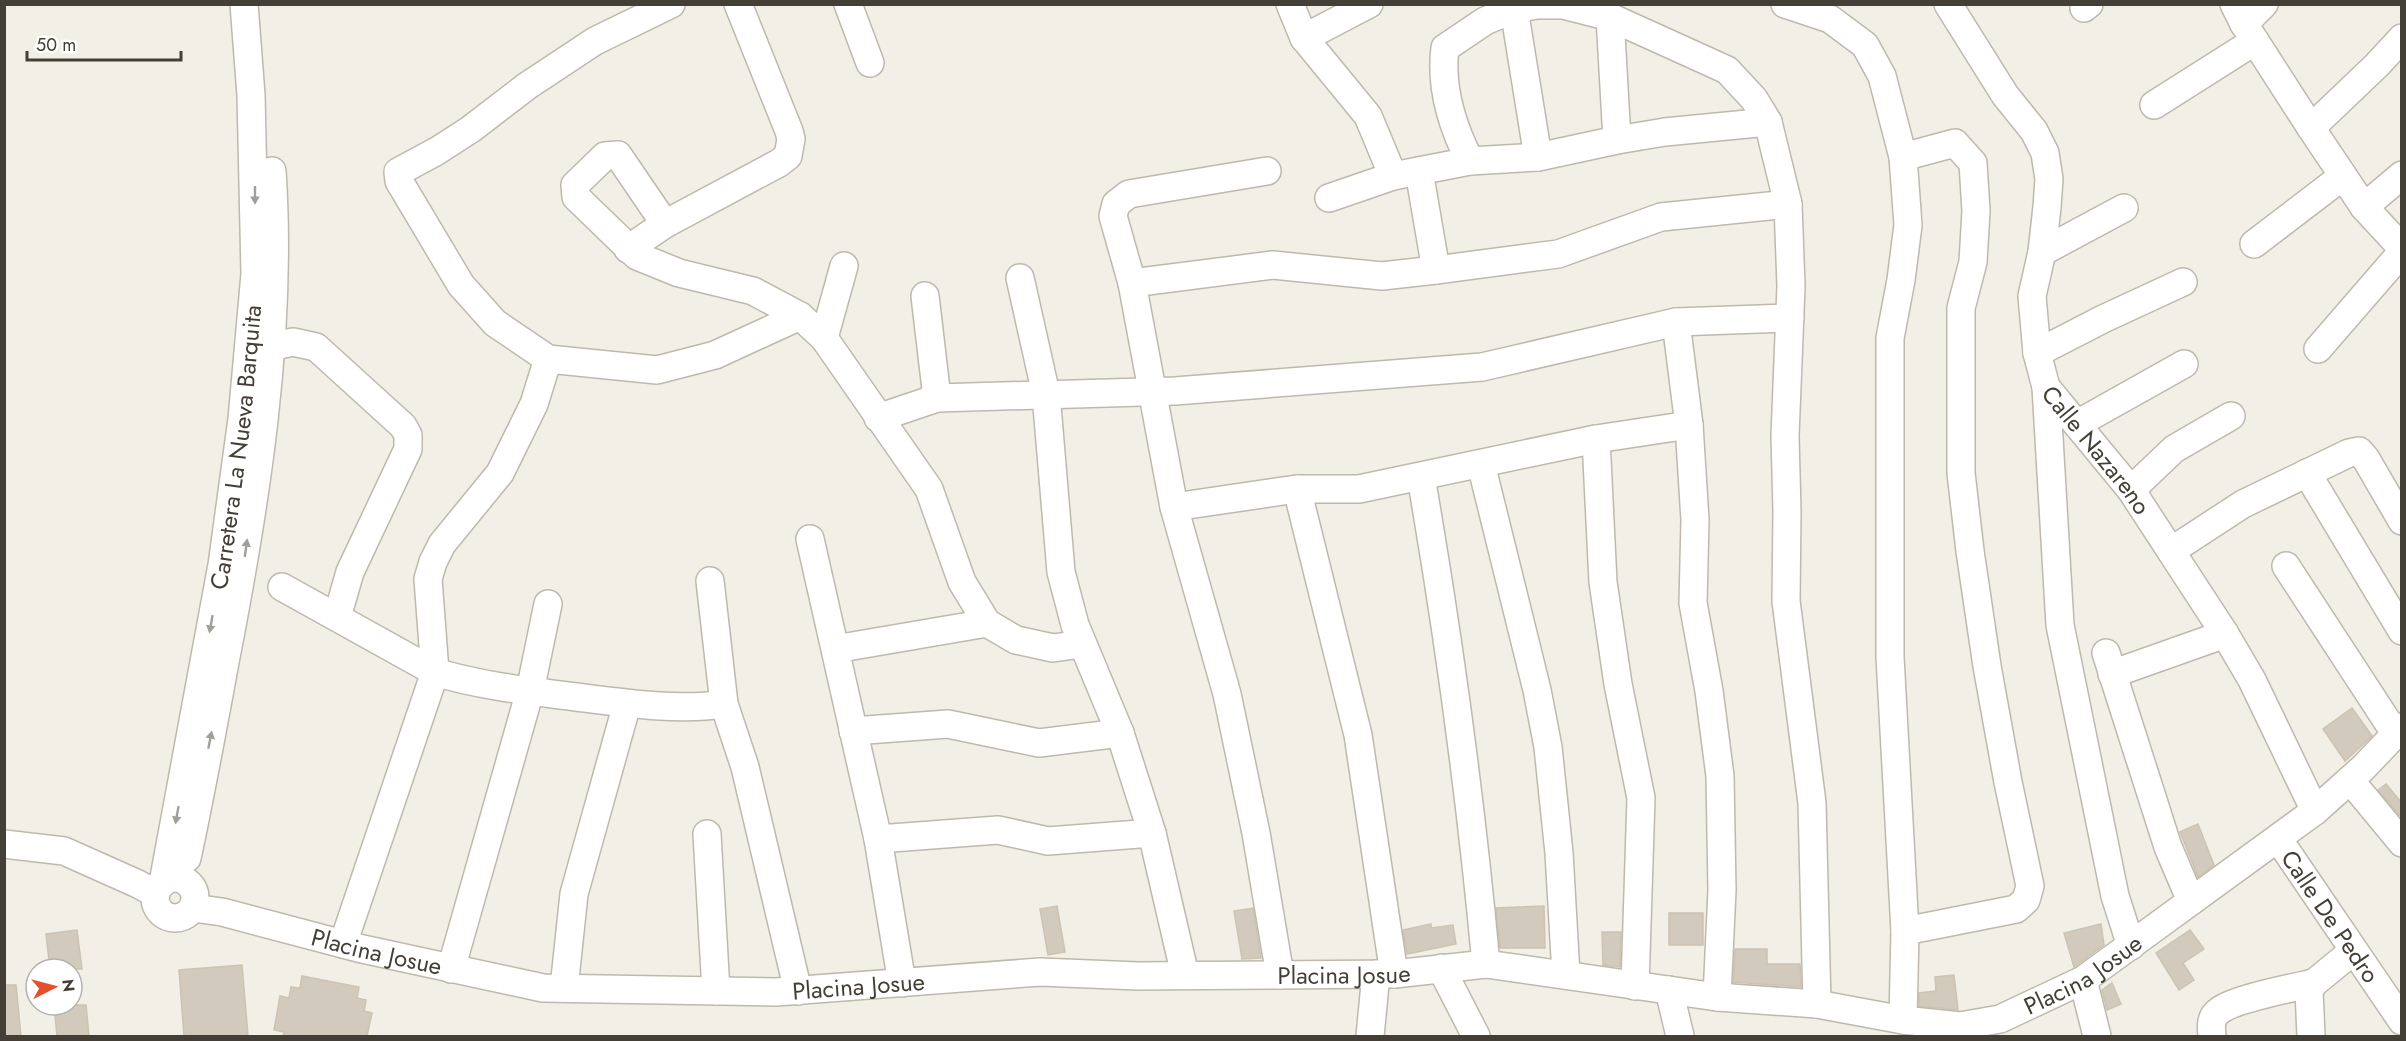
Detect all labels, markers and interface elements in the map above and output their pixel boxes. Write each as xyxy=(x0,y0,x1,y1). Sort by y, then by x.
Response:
scale bar xyxy=(27,24,182,62)
text: 50 m xyxy=(36,32,76,58)
one-way arrow xyxy=(250,186,259,205)
street label: Carretera La Nueva Barquita xyxy=(200,303,270,592)
street label: Calle Nazareno xyxy=(2034,377,2160,521)
one-way arrow xyxy=(241,538,251,557)
one-way arrow xyxy=(207,614,216,633)
one-way arrow xyxy=(206,730,215,749)
one-way arrow xyxy=(172,806,181,825)
street label: Calle De Pedro xyxy=(2273,843,2388,990)
street label: Placina Josue xyxy=(308,919,445,983)
street label: Placina Josue xyxy=(2018,925,2149,1023)
street label: Placina Josue xyxy=(1277,955,1412,992)
north arrow xyxy=(24,957,84,1017)
street label: Placina Josue xyxy=(791,963,926,1008)
text: N xyxy=(56,978,81,993)

